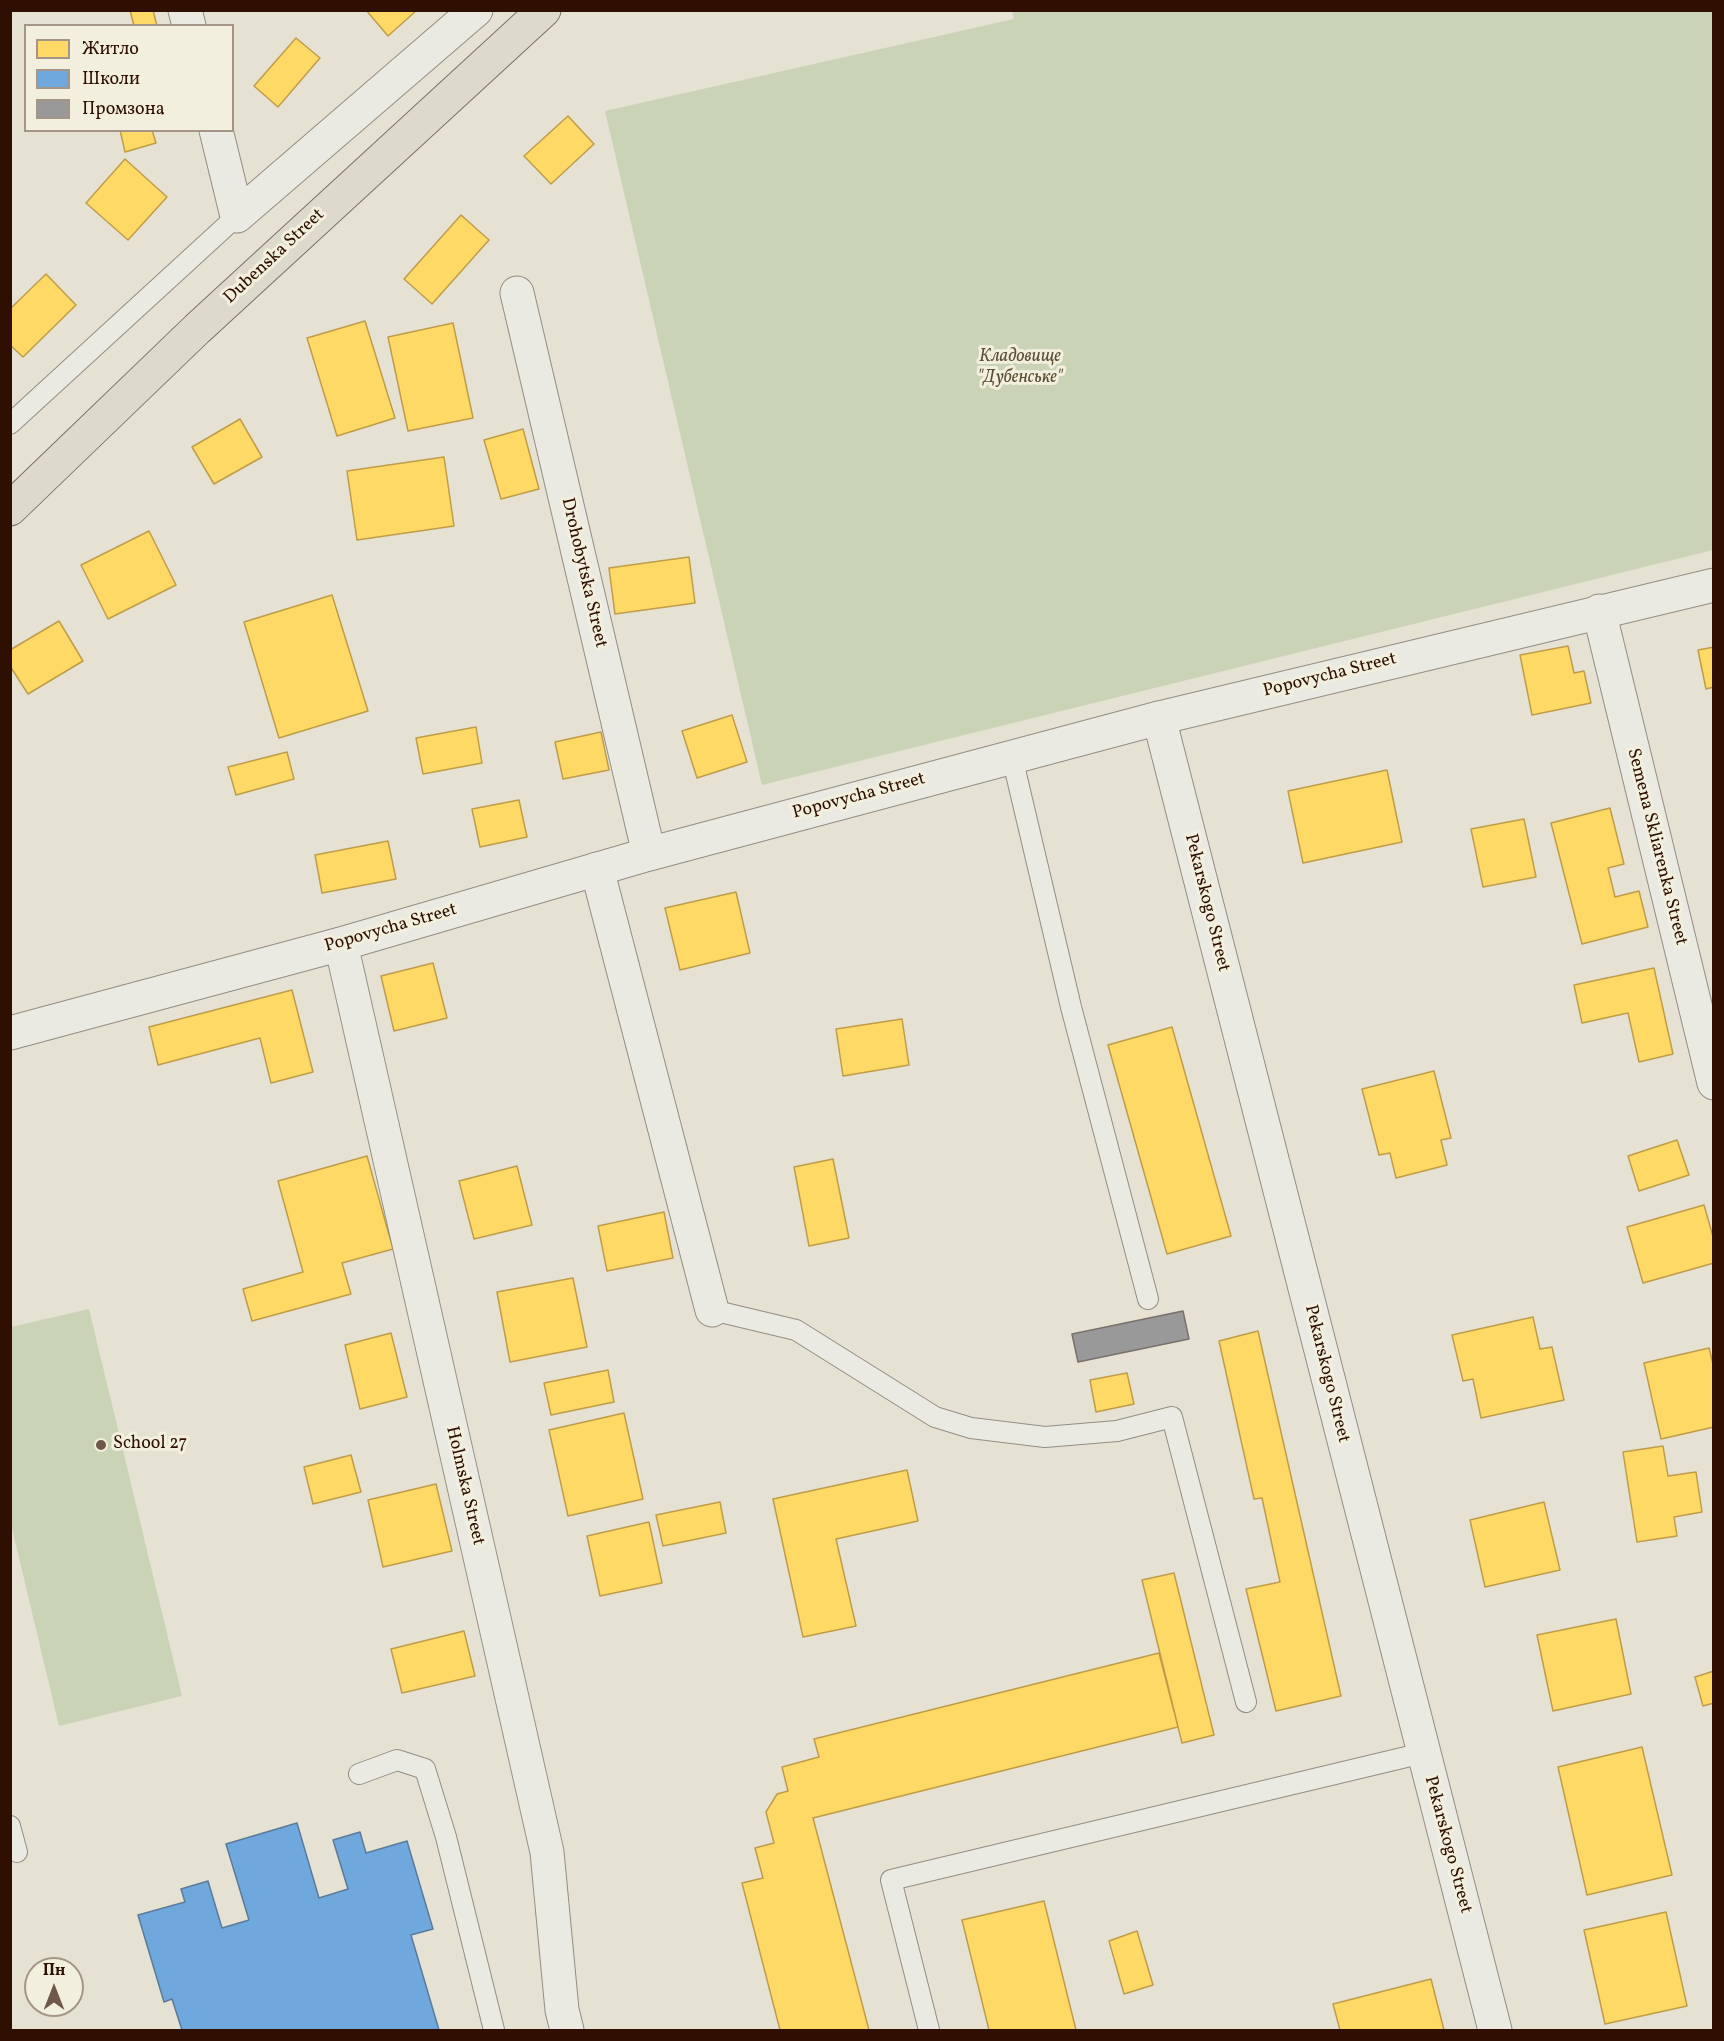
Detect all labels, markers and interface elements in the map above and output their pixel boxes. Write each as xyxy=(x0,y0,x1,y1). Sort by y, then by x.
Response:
legend xyxy=(24,24,234,132)
text: Житло xyxy=(82,37,139,62)
text: Школи xyxy=(82,67,140,92)
text: Промзона xyxy=(82,97,165,122)
street label: Dubenska Street xyxy=(220,205,330,309)
park label: Кладовище "Дубенське" xyxy=(977,347,1063,389)
street label: Drohobytska Street xyxy=(555,496,611,650)
street label: Popovycha Street xyxy=(1261,649,1399,703)
street label: Semena Skliarenka Street xyxy=(1621,746,1691,948)
street label: Popovycha Street xyxy=(790,769,928,825)
street label: Pekarskogo Street xyxy=(1178,832,1234,974)
street label: Popovycha Street xyxy=(322,900,460,958)
street label: Pekarskogo Street xyxy=(1298,1303,1354,1445)
street label: Holmska Street xyxy=(440,1424,488,1548)
place label: School 27 xyxy=(113,1434,187,1456)
marker: School 27 xyxy=(94,1438,108,1452)
street label: Pekarskogo Street xyxy=(1418,1774,1476,1916)
north arrow xyxy=(24,1957,84,2017)
text: Пн xyxy=(43,1960,65,1982)

